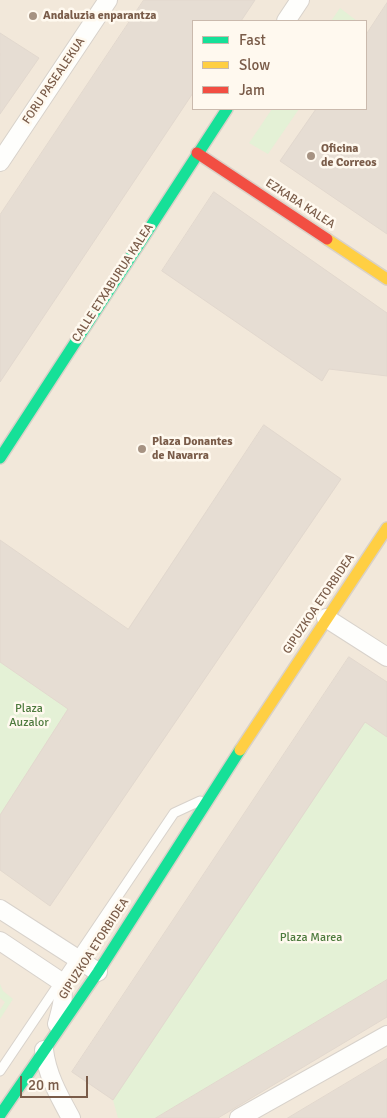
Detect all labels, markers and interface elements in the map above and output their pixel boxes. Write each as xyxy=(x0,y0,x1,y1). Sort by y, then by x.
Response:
place label: Andaluzia enparantza xyxy=(43,9,157,23)
marker: Andaluzia enparantza xyxy=(27,10,39,22)
legend xyxy=(192,20,367,110)
text: Fast xyxy=(239,31,266,49)
street label: FORU PASEALEKUA xyxy=(20,35,88,127)
text: Slow xyxy=(239,56,270,74)
text: Jam xyxy=(239,81,265,99)
place label: Oficina de Correos xyxy=(321,142,376,170)
marker: Oficina de Correos xyxy=(305,150,317,162)
street label: EZKABA KALEA xyxy=(263,176,337,232)
street label: CALLE ETXABURUA KALEA xyxy=(69,221,157,345)
place label: Plaza Donantes de Navarra xyxy=(152,435,232,463)
marker: Plaza Donantes de Navarra xyxy=(136,443,148,455)
street label: GIPUZKOA ETORBIDEA xyxy=(280,551,358,657)
park label: Plaza Auzalor xyxy=(9,702,49,730)
street label: GIPUZKOA ETORBIDEA xyxy=(56,896,132,1002)
park label: Plaza Marea xyxy=(280,931,342,945)
scale bar xyxy=(22,1066,90,1098)
text: 20 m xyxy=(28,1076,59,1094)

